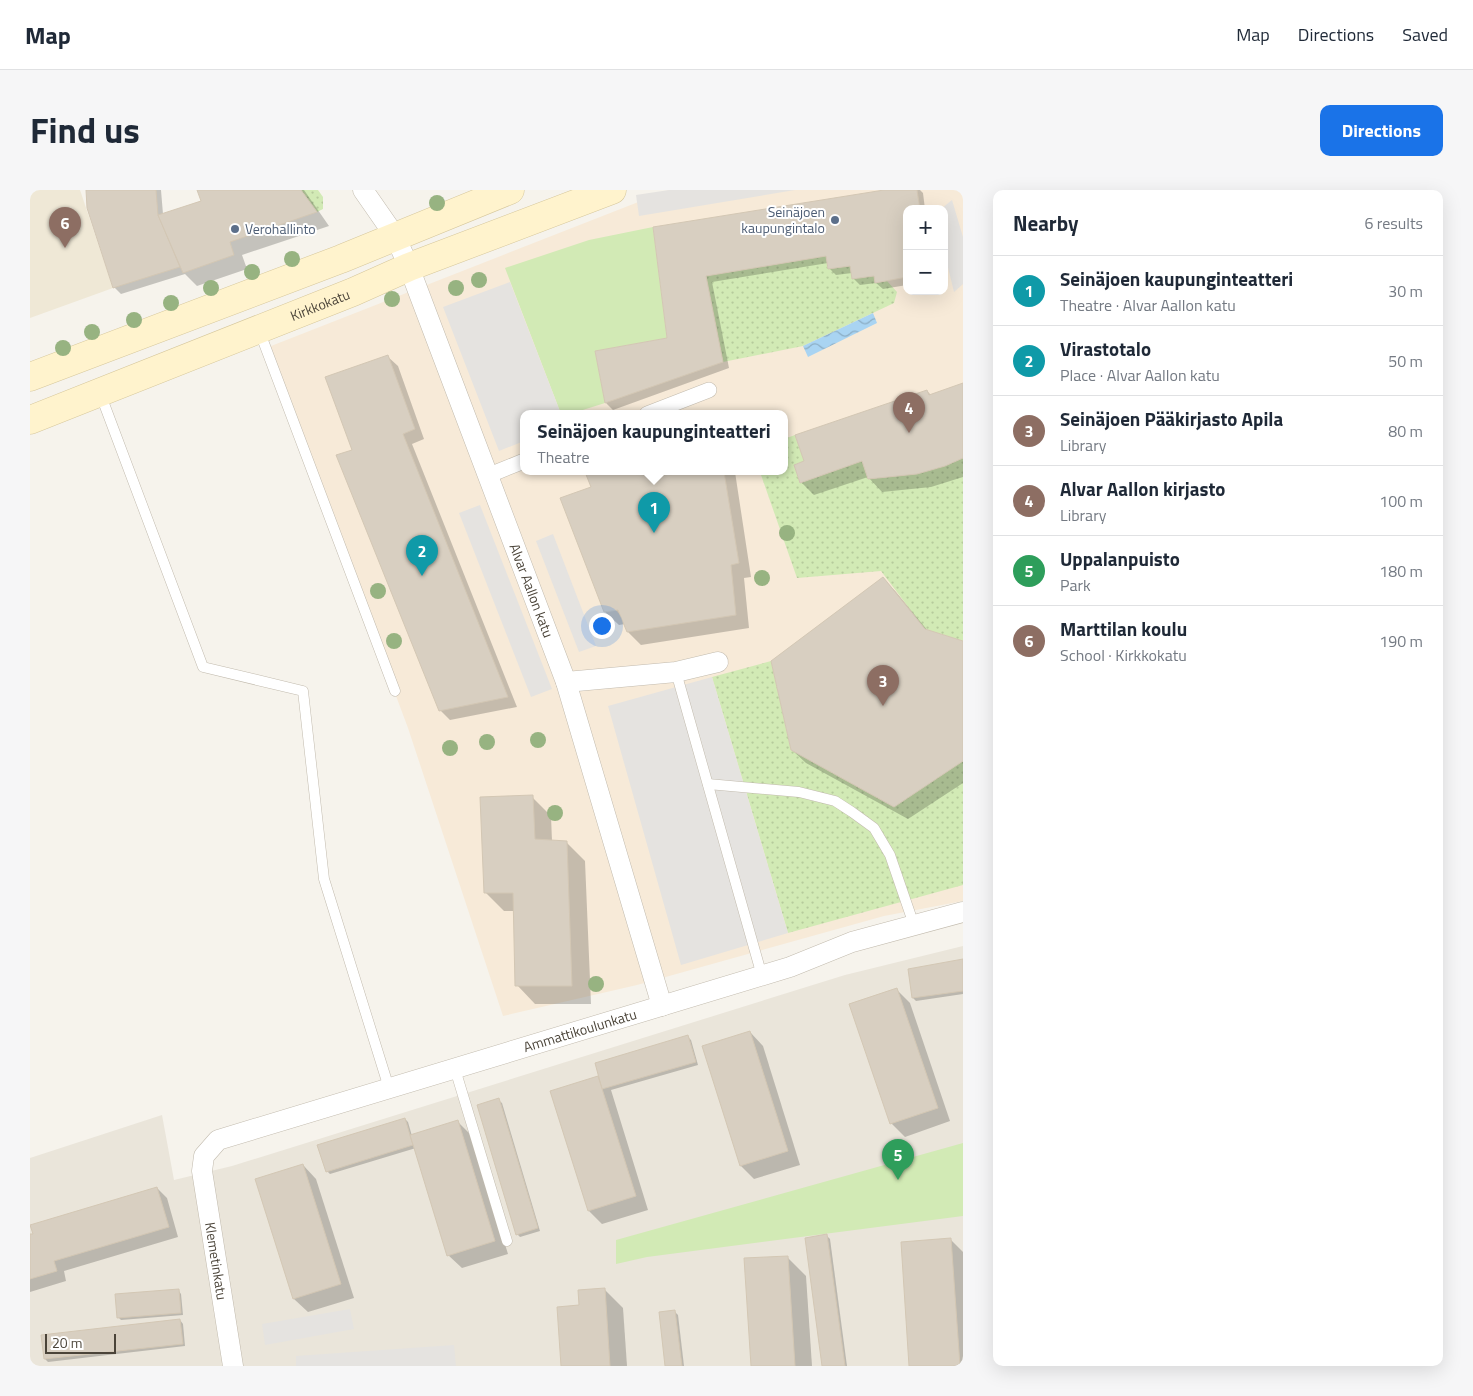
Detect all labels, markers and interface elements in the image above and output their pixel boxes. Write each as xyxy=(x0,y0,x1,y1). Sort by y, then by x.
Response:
text: Map xyxy=(25,17,71,53)
text: Map xyxy=(1236,21,1270,48)
text: Directions xyxy=(1298,21,1374,48)
text: Saved xyxy=(1402,21,1448,48)
text: Find us xyxy=(30,103,140,157)
button: Directions xyxy=(1320,105,1443,156)
place label: Seinäjoen kaupungintalo xyxy=(741,201,825,238)
map controls xyxy=(903,205,948,295)
button: + xyxy=(903,205,948,250)
pin: 6 xyxy=(49,207,81,248)
text: Nearby xyxy=(1013,207,1078,239)
text: 6 results xyxy=(1364,211,1423,235)
marker: Seinäjoen kaupungintalo xyxy=(829,214,841,226)
place label: Verohallinto xyxy=(245,218,316,239)
marker: Verohallinto xyxy=(229,223,241,235)
button: − xyxy=(903,250,948,295)
text: Seinäjoen kaupunginteatteri xyxy=(1060,264,1293,293)
text: 1 xyxy=(1025,279,1033,303)
text: 30 m xyxy=(1388,279,1423,303)
street label: Kirkkokatu xyxy=(287,283,353,326)
text: Theatre · Alvar Aallon katu xyxy=(1060,293,1236,317)
text: Virastotalo xyxy=(1060,334,1151,363)
text: 2 xyxy=(1025,349,1033,373)
text: 50 m xyxy=(1388,349,1423,373)
text: Place · Alvar Aallon katu xyxy=(1060,363,1220,387)
pin: 4 xyxy=(893,392,925,433)
text: Seinäjoen Pääkirjasto Apila xyxy=(1060,404,1283,433)
popup xyxy=(520,410,788,475)
text: Seinäjoen kaupunginteatteri xyxy=(537,416,771,445)
text: 3 xyxy=(1025,419,1033,443)
text: 80 m xyxy=(1388,419,1423,443)
text: Library xyxy=(1060,433,1106,457)
text: Theatre xyxy=(537,445,590,469)
text: Alvar Aallon kirjasto xyxy=(1060,474,1225,503)
text: 4 xyxy=(1025,489,1033,513)
text: 100 m xyxy=(1379,489,1423,513)
pin: 1 xyxy=(638,492,670,533)
text: Library xyxy=(1060,503,1106,527)
pin: 2 xyxy=(406,535,438,576)
street label: Alvar Aallon katu xyxy=(505,540,559,640)
text: Uppalanpuisto xyxy=(1060,544,1180,573)
text: 5 xyxy=(1025,559,1033,583)
text: 180 m xyxy=(1379,559,1423,583)
text: Park xyxy=(1060,573,1091,597)
your location xyxy=(589,613,615,639)
text: Marttilan koulu xyxy=(1060,614,1187,643)
text: 6 xyxy=(1025,629,1033,653)
text: 190 m xyxy=(1379,629,1423,653)
text: School · Kirkkokatu xyxy=(1060,643,1187,667)
pin: 3 xyxy=(867,665,899,706)
street label: Ammattikoulunkatu xyxy=(521,1003,639,1057)
pin: 5 xyxy=(882,1139,914,1180)
street label: Klemetinkatu xyxy=(200,1220,233,1301)
scale bar xyxy=(45,1331,116,1354)
text: 20 m xyxy=(52,1332,82,1353)

